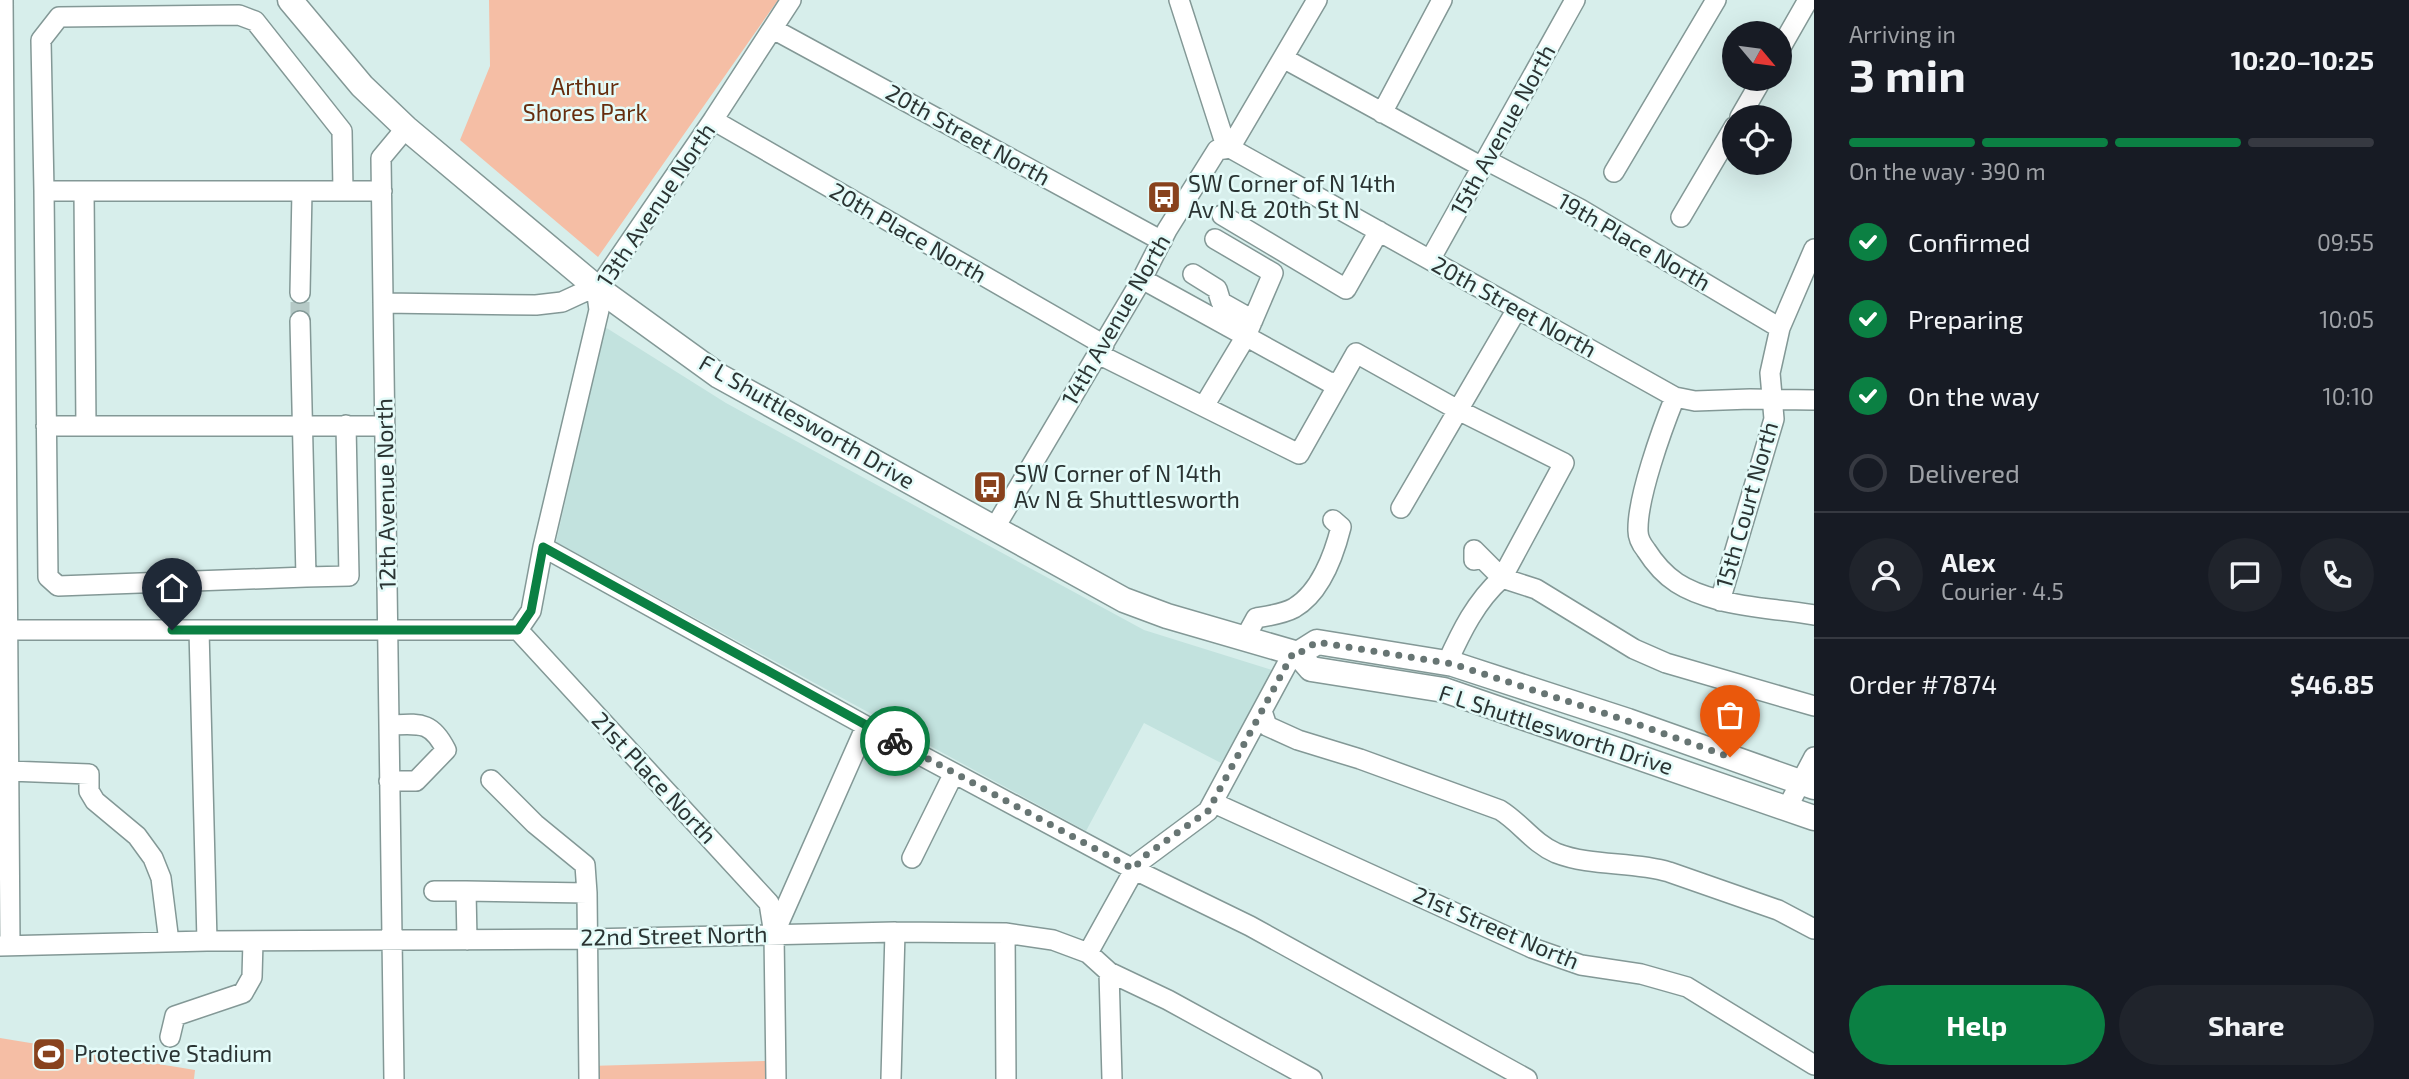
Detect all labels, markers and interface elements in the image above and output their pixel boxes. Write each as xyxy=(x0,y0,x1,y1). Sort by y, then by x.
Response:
text: Arriving in xyxy=(1849,20,1956,48)
north arrow xyxy=(1722,21,1792,91)
map controls xyxy=(1722,21,1792,175)
street label: 15th Avenue North xyxy=(1444,39,1561,220)
text: 10:20–10:25 xyxy=(2231,44,2374,75)
text: 3 min xyxy=(1849,46,1966,101)
park label: Arthur Shores Park xyxy=(523,72,648,126)
street label: 20th Street North xyxy=(881,77,1056,191)
button: locate xyxy=(1722,105,1792,175)
street label: 13th Avenue North xyxy=(590,117,720,292)
text: On the way · 390 m xyxy=(1849,157,2046,185)
place label: SW Corner of N 14th Av N & 20th St N xyxy=(1188,169,1396,223)
street label: 20th Place North xyxy=(825,176,992,288)
bus stop icon: SW Corner of N 14th Av N & 20th St N xyxy=(1145,178,1183,216)
street label: 19th Place North xyxy=(1553,186,1716,296)
icon: check xyxy=(1849,223,1887,261)
text: Confirmed xyxy=(1908,226,2031,257)
text: 09:55 xyxy=(2317,228,2374,256)
street label: 14th Avenue North xyxy=(1055,229,1175,410)
street label: 20th Street North xyxy=(1427,249,1602,363)
icon: check xyxy=(1849,300,1887,338)
text: Preparing xyxy=(1908,303,2023,334)
text: 10:05 xyxy=(2319,305,2374,333)
street label: F L Shuttlesworth Drive xyxy=(695,348,920,494)
icon: check xyxy=(1849,377,1887,415)
text: On the way xyxy=(1908,380,2039,411)
text: 10:10 xyxy=(2323,382,2374,410)
street label: 12th Avenue North xyxy=(369,398,401,590)
street label: 15th Court North xyxy=(1709,418,1783,591)
text: Delivered xyxy=(1908,457,2020,488)
place label: SW Corner of N 14th Av N & Shuttlesworth xyxy=(1014,459,1240,513)
bus stop icon: SW Corner of N 14th Av N & Shuttlesworth xyxy=(971,468,1009,506)
button: person xyxy=(1849,538,1923,612)
button: chat xyxy=(2208,538,2282,612)
button: phone xyxy=(2300,538,2374,612)
text: Alex xyxy=(1941,546,1996,577)
pin xyxy=(142,558,202,630)
icon: home xyxy=(153,569,191,607)
text: Courier · 4.5 xyxy=(1941,577,2064,605)
text: Order #7874 xyxy=(1849,668,1997,699)
text: $46.85 xyxy=(2290,668,2374,699)
street label: F L Shuttlesworth Drive xyxy=(1436,678,1677,780)
pin xyxy=(1700,685,1760,757)
icon: bag xyxy=(1711,696,1749,734)
street label: 21st Place North xyxy=(587,706,723,849)
courier xyxy=(860,706,930,776)
icon: bike xyxy=(876,722,914,760)
street label: 21st Street North xyxy=(1409,880,1583,975)
street label: 22nd Street North xyxy=(580,919,768,951)
button: Help xyxy=(1849,985,2105,1065)
button: Share xyxy=(2119,985,2374,1065)
sports icon: Protective Stadium xyxy=(30,1035,68,1073)
place label: Protective Stadium xyxy=(74,1039,272,1067)

